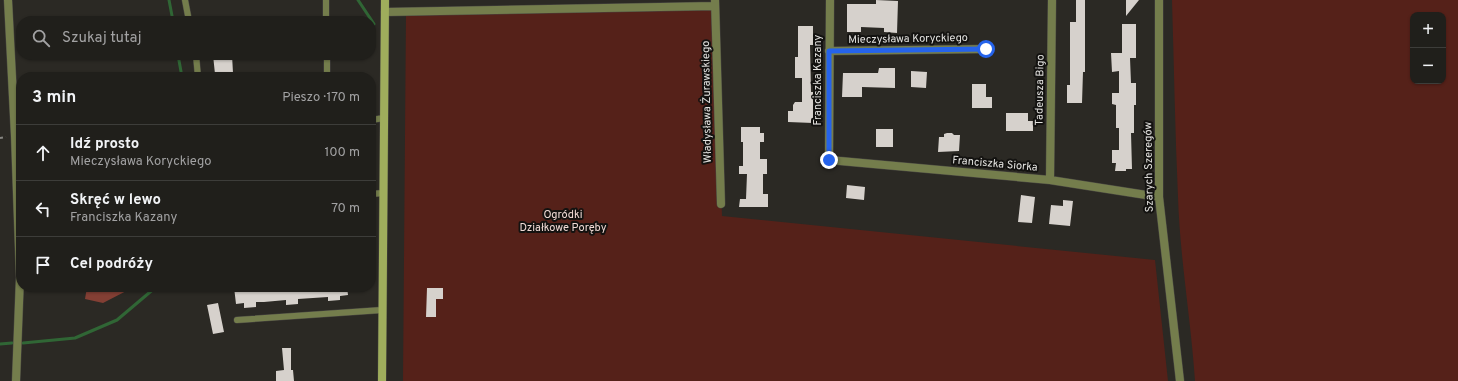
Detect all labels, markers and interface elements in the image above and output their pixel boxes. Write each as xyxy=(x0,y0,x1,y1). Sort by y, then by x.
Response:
map controls xyxy=(1410,12,1446,84)
button: + xyxy=(1410,12,1446,48)
search box xyxy=(16,16,376,60)
icon: search xyxy=(30,27,52,49)
text: Szukaj tutaj xyxy=(62,29,142,48)
street label: Mieczysława Koryckiego xyxy=(848,31,968,47)
street label: Franciszka Kazany xyxy=(811,34,825,125)
street label: Władysława Żurawskiego xyxy=(698,40,715,164)
route start xyxy=(977,40,995,58)
button: − xyxy=(1410,48,1446,84)
street label: Tadeusza Bigo xyxy=(1032,54,1048,126)
text: 3 min xyxy=(32,87,76,109)
text: Pieszo · 170 m xyxy=(282,90,360,106)
street label: Szarych Szeregów xyxy=(1141,121,1157,213)
text: Idź prosto xyxy=(70,135,139,154)
icon: ahead xyxy=(32,142,54,164)
text: 100 m xyxy=(324,145,360,161)
route end xyxy=(820,151,838,169)
street label: Franciszka Siorka xyxy=(952,153,1038,175)
text: Mieczysława Koryckiego xyxy=(70,154,212,170)
text: Skręć w lewo xyxy=(70,191,161,210)
icon: left xyxy=(32,198,54,220)
text: 70 m xyxy=(331,201,360,217)
park label: Ogródki Działkowe Poręby xyxy=(519,208,607,235)
text: Franciszka Kazany xyxy=(70,210,177,226)
icon: arrive xyxy=(32,254,54,276)
text: Cel podróży xyxy=(70,255,153,274)

